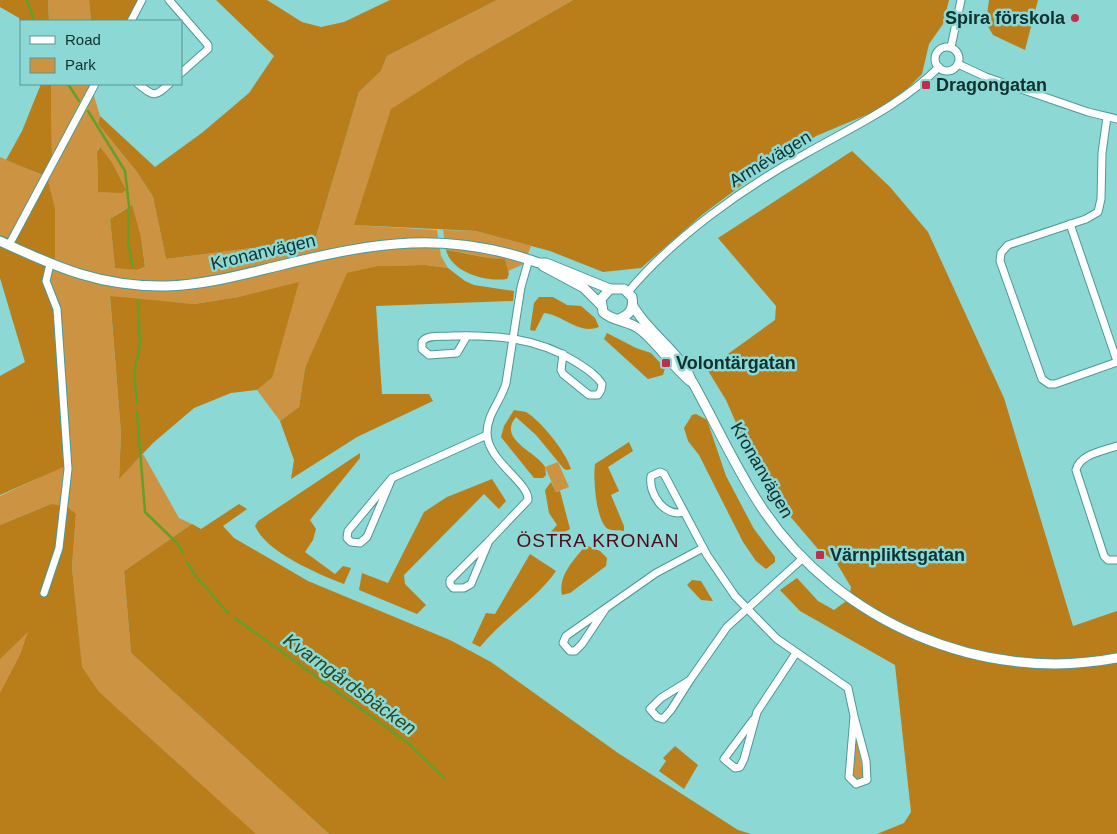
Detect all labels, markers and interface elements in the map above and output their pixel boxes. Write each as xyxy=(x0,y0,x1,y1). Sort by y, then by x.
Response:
place label: Spira förskola xyxy=(945,8,1066,28)
marker: Spira förskola xyxy=(1069,12,1081,24)
legend xyxy=(20,20,182,85)
text: Road xyxy=(65,31,101,48)
text: Park xyxy=(65,56,96,73)
place label: Dragongatan xyxy=(936,75,1047,95)
marker: Dragongatan xyxy=(920,79,932,91)
street label: Armévägen xyxy=(725,127,815,191)
street label: Kronanvägen xyxy=(209,230,317,274)
place label: Volontärgatan xyxy=(676,353,796,373)
marker: Volontärgatan xyxy=(660,357,672,369)
street label: Kronanvägen xyxy=(727,419,797,521)
district label: ÖSTRA KRONAN xyxy=(517,530,679,551)
place label: Värnpliktsgatan xyxy=(830,545,965,565)
marker: Värnpliktsgatan xyxy=(814,549,826,561)
water label: Kvarngårdsbäcken xyxy=(280,629,420,739)

